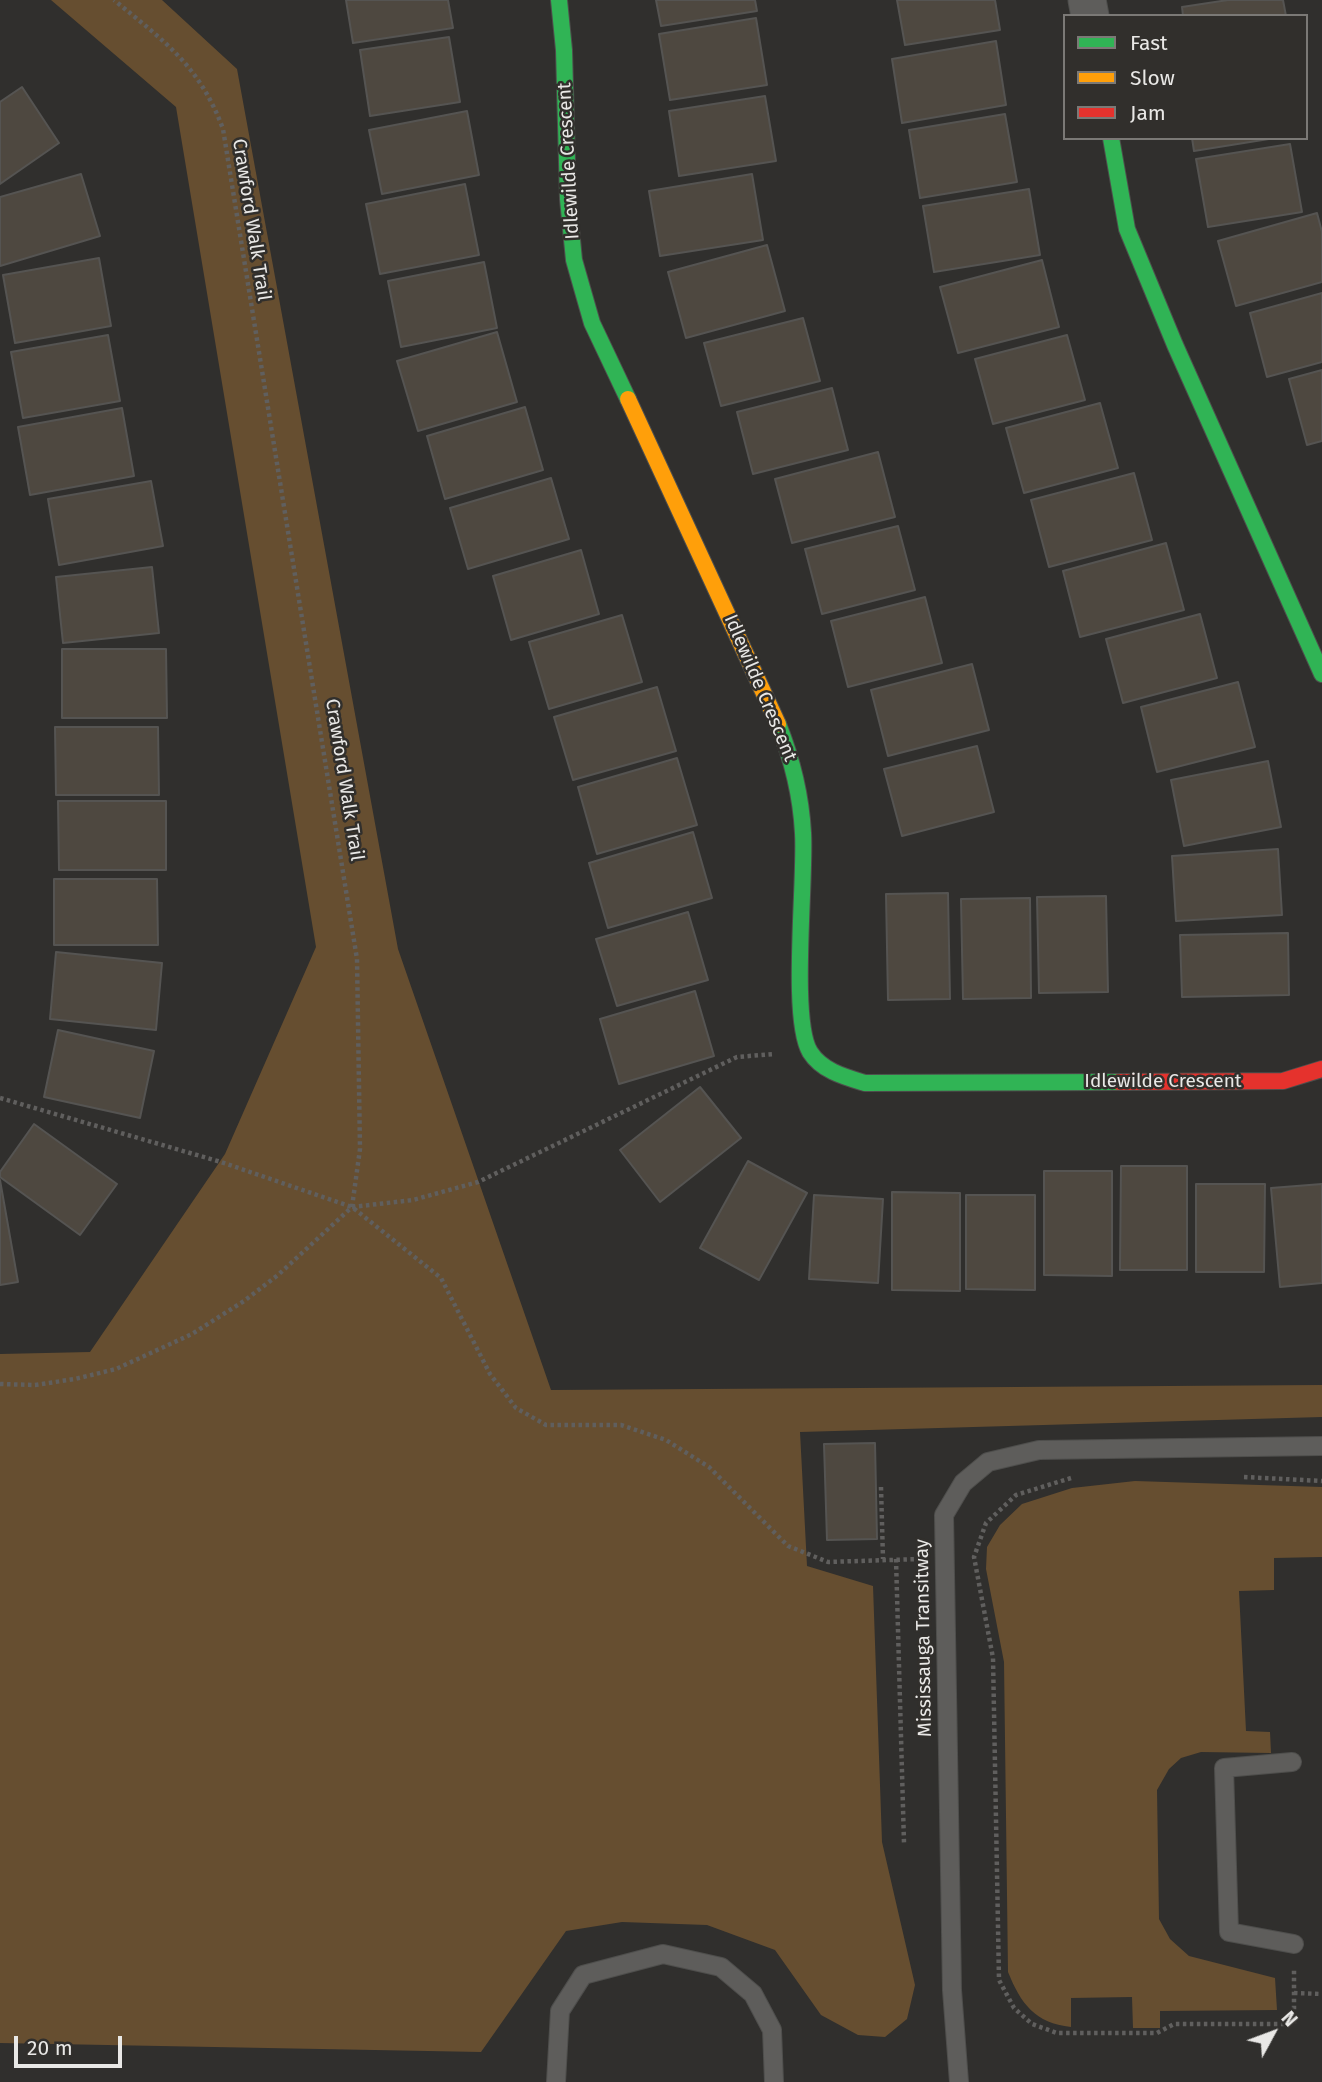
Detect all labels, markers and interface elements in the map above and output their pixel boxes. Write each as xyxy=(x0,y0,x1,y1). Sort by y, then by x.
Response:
legend xyxy=(1063,14,1308,140)
text: Fast xyxy=(1130,30,1168,56)
text: Slow xyxy=(1130,65,1175,91)
street label: Idlewilde Crescent xyxy=(553,82,585,240)
text: Jam xyxy=(1130,100,1166,126)
street label: Crawford Walk Trail xyxy=(227,137,275,303)
street label: Idlewilde Crescent xyxy=(719,611,801,765)
street label: Crawford Walk Trail xyxy=(320,697,368,863)
street label: Idlewilde Crescent xyxy=(1084,1071,1242,1093)
street label: Mississauga Transitway xyxy=(911,1539,937,1737)
north arrow xyxy=(1238,1998,1308,2068)
text: N xyxy=(1276,2007,1302,2031)
scale bar xyxy=(18,2022,126,2066)
text: 20 m xyxy=(27,2035,73,2061)

